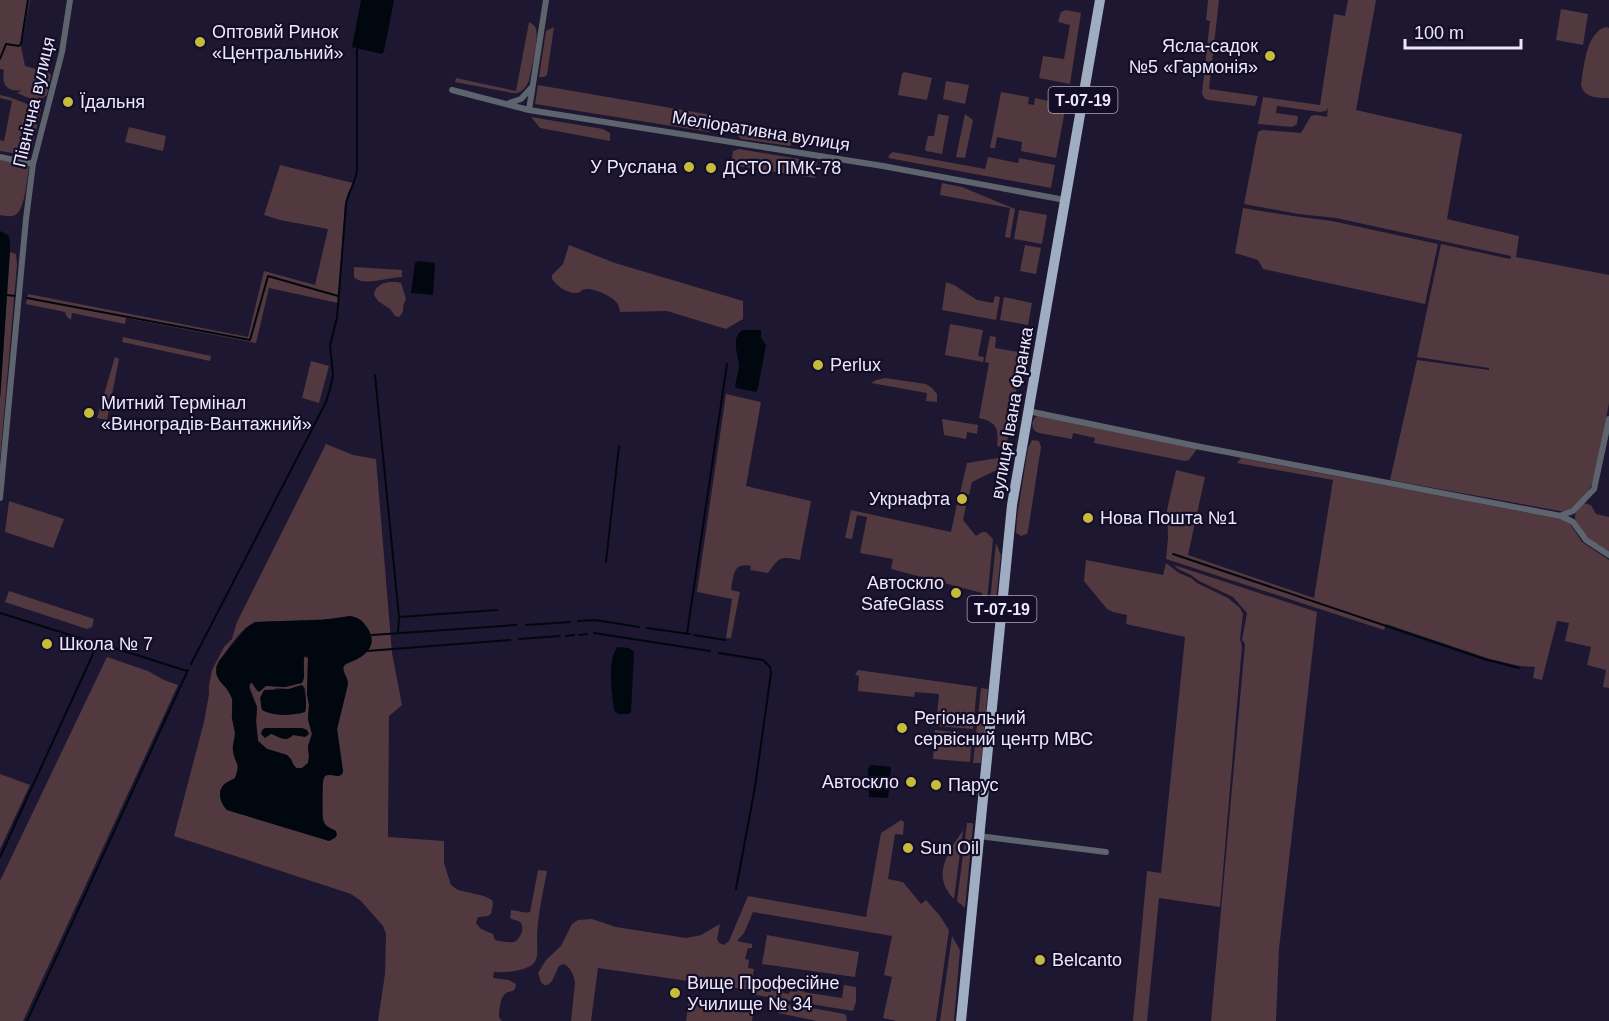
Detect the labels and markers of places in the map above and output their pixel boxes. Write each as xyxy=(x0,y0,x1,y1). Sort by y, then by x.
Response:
place label: Оптовий Ринок «Центральний» xyxy=(212,22,343,63)
marker: Оптовий Ринок «Центральний» xyxy=(193,35,207,49)
place label: Ясла-садок №5 «Гармонія» xyxy=(1129,36,1258,77)
marker: Ясла-садок №5 «Гармонія» xyxy=(1263,49,1277,63)
place label: Їдальня xyxy=(80,92,145,112)
marker: Їдальня xyxy=(61,95,75,109)
place label: У Руслана xyxy=(590,157,678,177)
place label: ДСТО ПМК-78 xyxy=(723,158,841,178)
marker: У Руслана xyxy=(682,160,696,174)
marker: ДСТО ПМК-78 xyxy=(704,161,718,175)
place label: Perlux xyxy=(830,355,881,375)
marker: Perlux xyxy=(811,358,825,372)
place label: Митний Термінал «Виноградів-Вантажний» xyxy=(101,393,312,434)
marker: Митний Термінал «Виноградів-Вантажний» xyxy=(82,406,96,420)
place label: Укрнафта xyxy=(869,489,951,509)
marker: Укрнафта xyxy=(955,492,969,506)
place label: Нова Пошта №1 xyxy=(1100,508,1237,528)
marker: Нова Пошта №1 xyxy=(1081,511,1095,525)
place label: Автоскло SafeGlass xyxy=(861,573,944,614)
marker: Автоскло SafeGlass xyxy=(949,586,963,600)
place label: Школа № 7 xyxy=(59,634,153,654)
marker: Школа № 7 xyxy=(40,637,54,651)
place label: Регіональний сервісний центр МВС xyxy=(914,708,1093,749)
marker: Регіональний сервісний центр МВС xyxy=(895,721,909,735)
place label: Автоскло xyxy=(822,772,899,792)
marker: Автоскло xyxy=(904,775,918,789)
place label: Парус xyxy=(948,775,999,795)
marker: Парус xyxy=(929,778,943,792)
place label: Sun Oil xyxy=(920,838,979,858)
marker: Sun Oil xyxy=(901,841,915,855)
place label: Belcanto xyxy=(1052,950,1122,970)
marker: Belcanto xyxy=(1033,953,1047,967)
place label: Вище Професійне Училище № 34 xyxy=(687,973,839,1014)
marker: Вище Професійне Училище № 34 xyxy=(668,986,682,1000)

